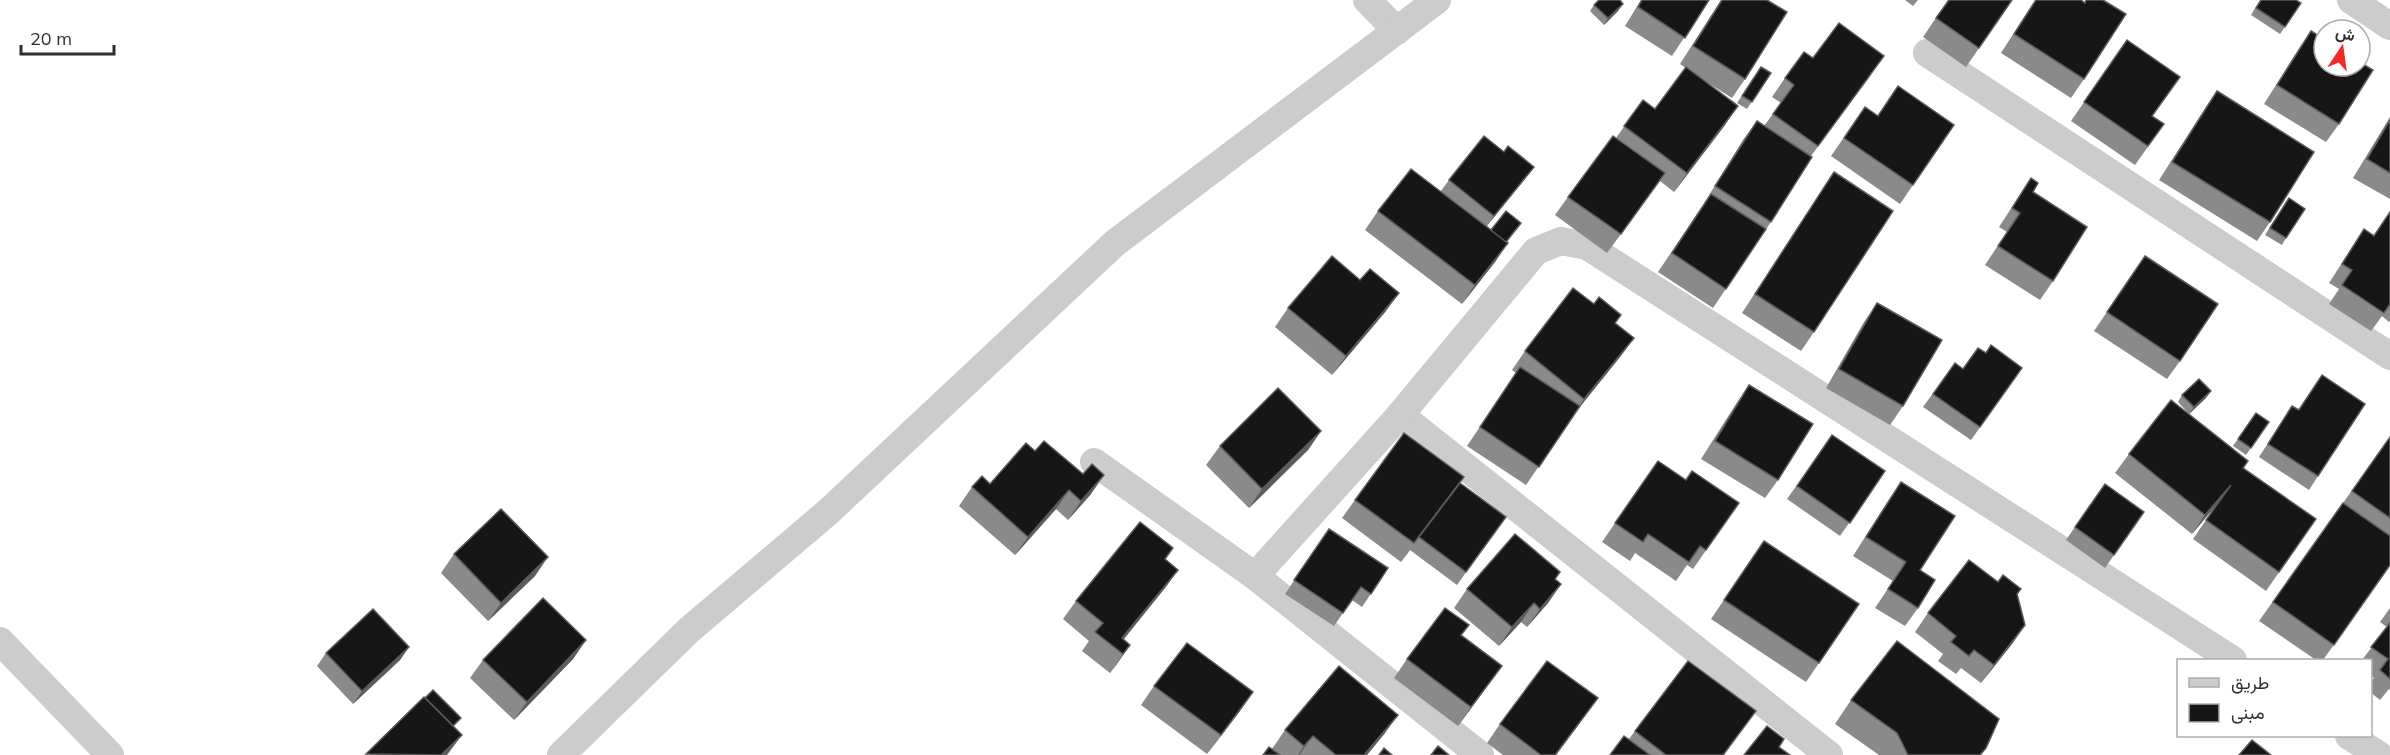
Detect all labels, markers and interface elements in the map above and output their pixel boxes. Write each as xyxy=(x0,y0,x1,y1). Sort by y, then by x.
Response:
scale bar xyxy=(21,18,114,56)
north arrow xyxy=(2312,18,2372,78)
text: ش xyxy=(2334,21,2357,45)
text: 20 m xyxy=(30,27,72,50)
legend xyxy=(2177,659,2372,737)
text: طريق xyxy=(2231,671,2269,694)
text: مبنى xyxy=(2231,701,2265,724)

